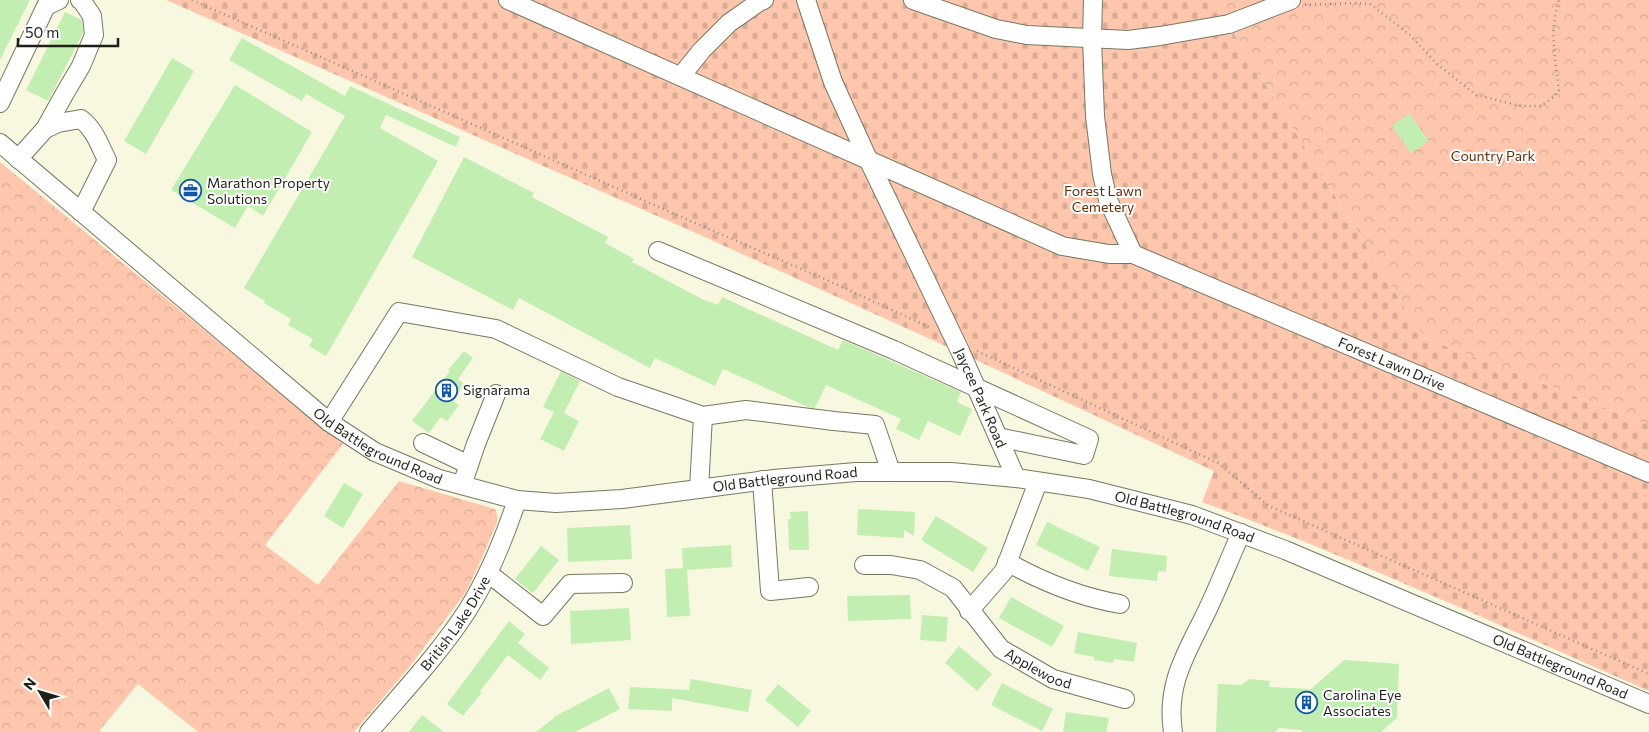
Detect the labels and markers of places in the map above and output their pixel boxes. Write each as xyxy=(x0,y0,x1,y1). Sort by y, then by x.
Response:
place label: Marathon Property Solutions xyxy=(207,174,330,207)
office icon: Marathon Property Solutions xyxy=(179,179,203,203)
building icon: Signarama xyxy=(435,378,459,402)
place label: Signarama xyxy=(463,381,530,398)
place label: Carolina Eye Associates xyxy=(1323,686,1401,719)
building icon: Carolina Eye Associates xyxy=(1295,691,1319,715)

